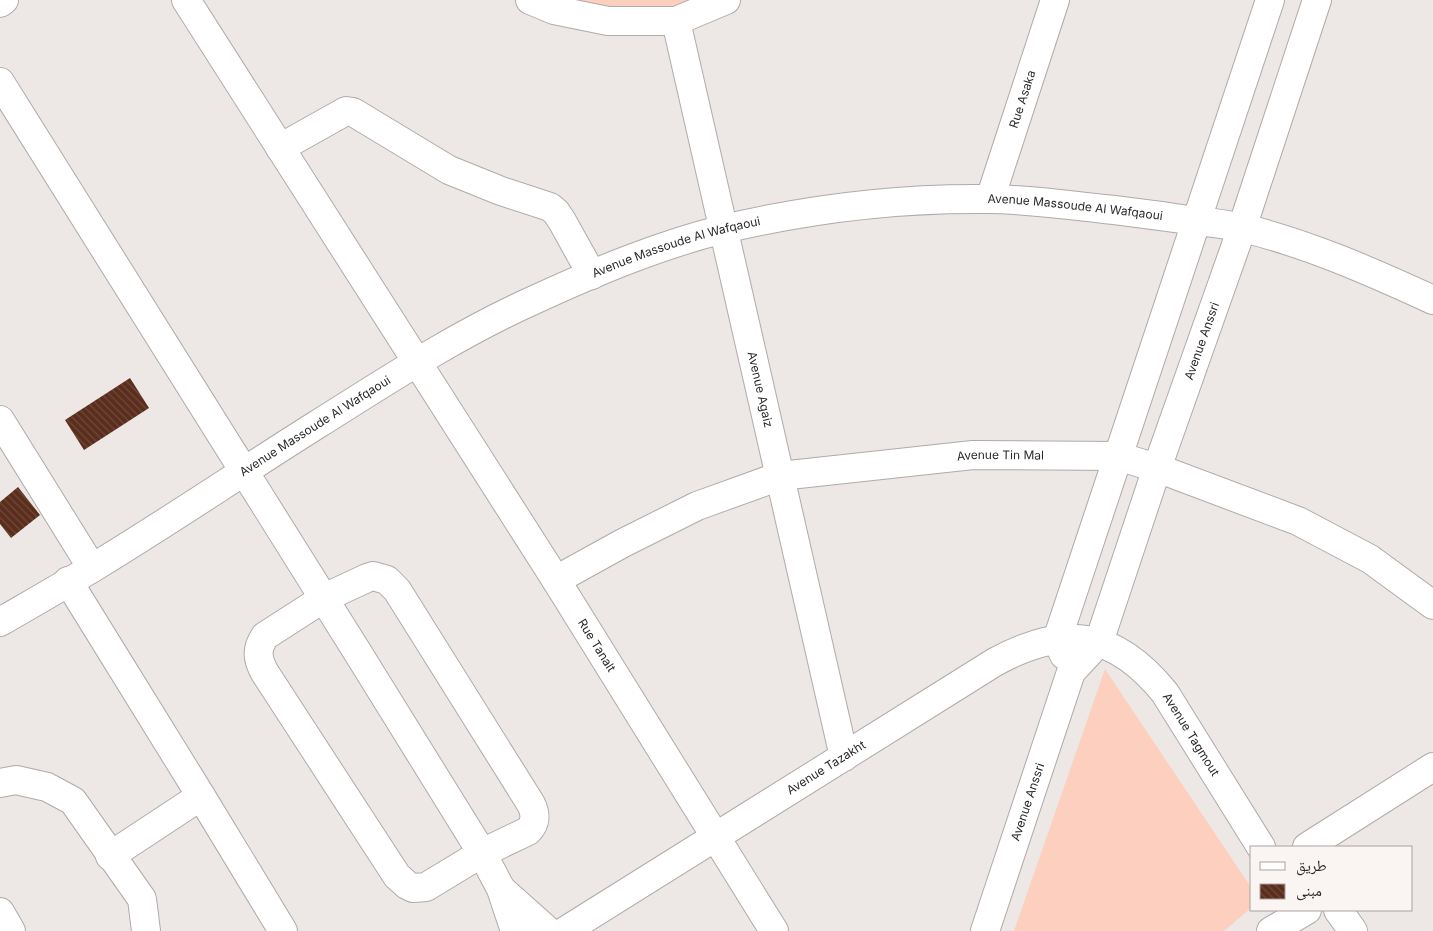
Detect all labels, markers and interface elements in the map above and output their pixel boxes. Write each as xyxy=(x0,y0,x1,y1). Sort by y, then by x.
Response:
street label: Rue Asaka xyxy=(1006,68,1039,130)
street label: Avenue Massoude Al Wafqaoui xyxy=(988,191,1164,223)
street label: Avenue Massoude Al Wafqaoui xyxy=(590,213,761,281)
street label: Avenue Anssri xyxy=(1181,300,1222,382)
street label: Avenue Agaiz xyxy=(745,350,777,429)
street label: Avenue Massoude Al Wafqaoui xyxy=(237,372,393,479)
street label: Avenue Tin Mal xyxy=(956,447,1044,464)
street label: Rue Tanalt xyxy=(575,616,619,675)
street label: Avenue Tagmout xyxy=(1160,690,1223,779)
street label: Avenue Tazakht xyxy=(784,737,868,798)
street label: Avenue Anssri xyxy=(1007,761,1047,843)
legend xyxy=(1250,846,1413,911)
text: طريق xyxy=(1296,856,1327,876)
text: مبنى xyxy=(1296,881,1322,901)

